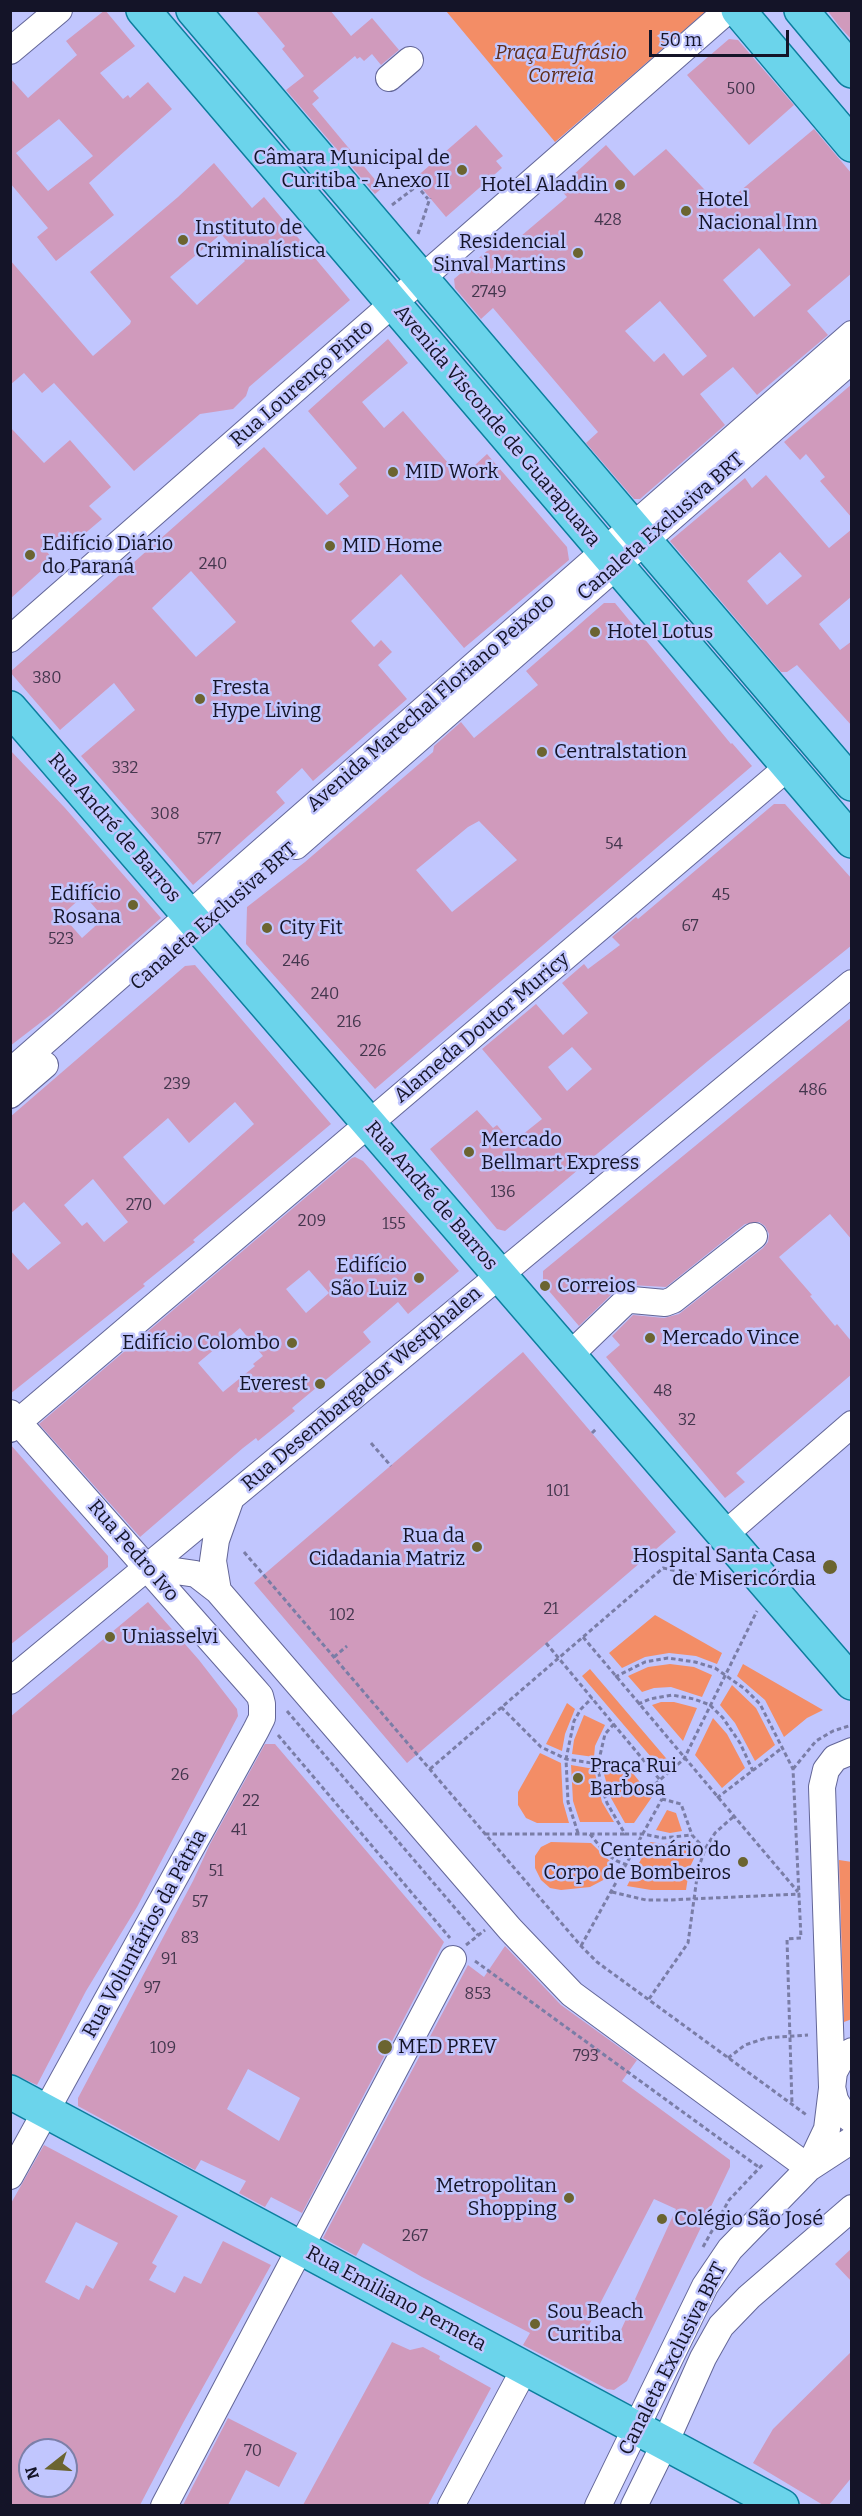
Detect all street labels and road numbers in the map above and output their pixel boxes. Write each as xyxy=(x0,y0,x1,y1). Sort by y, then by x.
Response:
street label: Avenida Visconde de Guarapuava xyxy=(389,300,605,552)
street label: Rua Lourenço Pinto xyxy=(226,316,378,452)
street label: Canaleta Exclusiva BRT xyxy=(573,448,749,606)
street label: Avenida Marechal Floriano Peixoto xyxy=(302,589,560,817)
street label: Rua André de Barros xyxy=(43,748,185,908)
street label: Canaleta Exclusiva BRT xyxy=(126,838,302,996)
street label: Alameda Doutor Muricy xyxy=(389,948,575,1108)
street label: Rua André de Barros xyxy=(360,1116,502,1276)
street label: Rua Desembargador Westphalen xyxy=(237,1282,487,1496)
street label: Rua Pedro Ivo xyxy=(82,1495,184,1607)
street label: Rua Voluntários da Pátria xyxy=(78,1826,212,2042)
street label: Rua Emiliano Perneta xyxy=(302,2241,490,2357)
street label: Canaleta Exclusiva BRT xyxy=(614,2259,732,2459)

